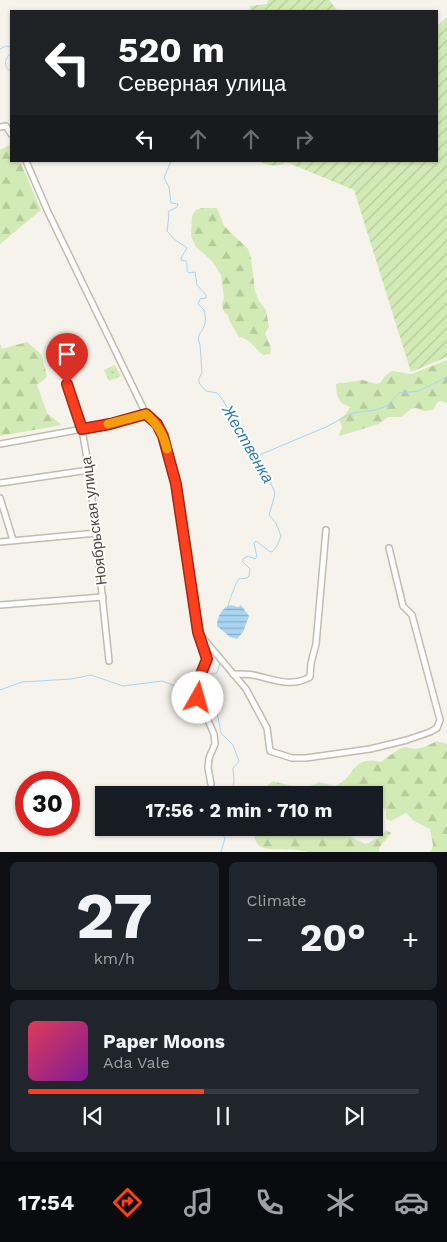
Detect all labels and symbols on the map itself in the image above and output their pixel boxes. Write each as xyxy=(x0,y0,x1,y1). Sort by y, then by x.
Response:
pin xyxy=(46,333,88,384)
water label: Жественка xyxy=(218,401,278,486)
street label: Ноябрьская улица xyxy=(77,455,111,586)
position arrow xyxy=(171,671,223,723)
speed limit sign: 30 xyxy=(15,771,80,836)

